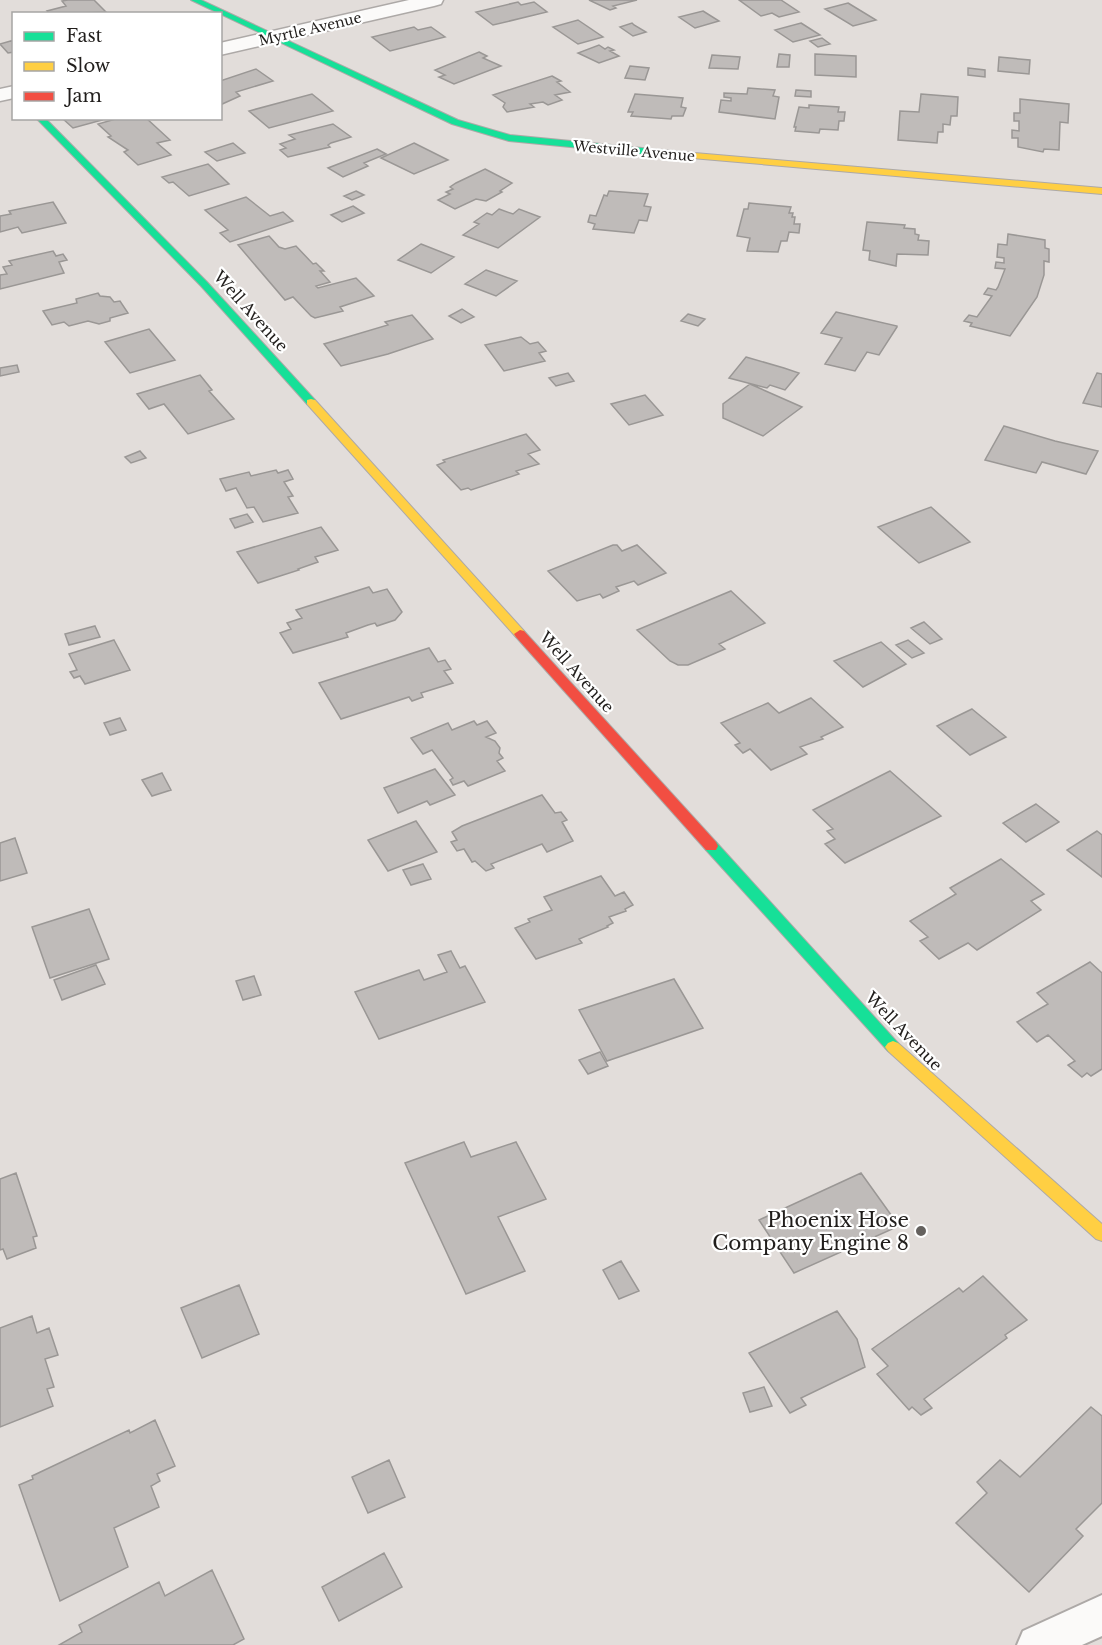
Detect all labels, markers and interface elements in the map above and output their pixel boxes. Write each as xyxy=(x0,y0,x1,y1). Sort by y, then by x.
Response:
street label: Myrtle Avenue xyxy=(257,8,363,50)
legend xyxy=(12,12,222,120)
text: Fast xyxy=(66,25,103,47)
text: Slow xyxy=(66,55,111,77)
text: Jam xyxy=(64,85,102,107)
street label: Westville Avenue xyxy=(571,137,696,165)
street label: Well Avenue xyxy=(209,266,293,356)
street label: Well Avenue xyxy=(535,627,619,717)
street label: Well Avenue xyxy=(861,987,947,1075)
place label: Phoenix Hose Company Engine 8 xyxy=(712,1208,909,1255)
marker: Phoenix Hose Company Engine 8 xyxy=(914,1224,928,1238)

